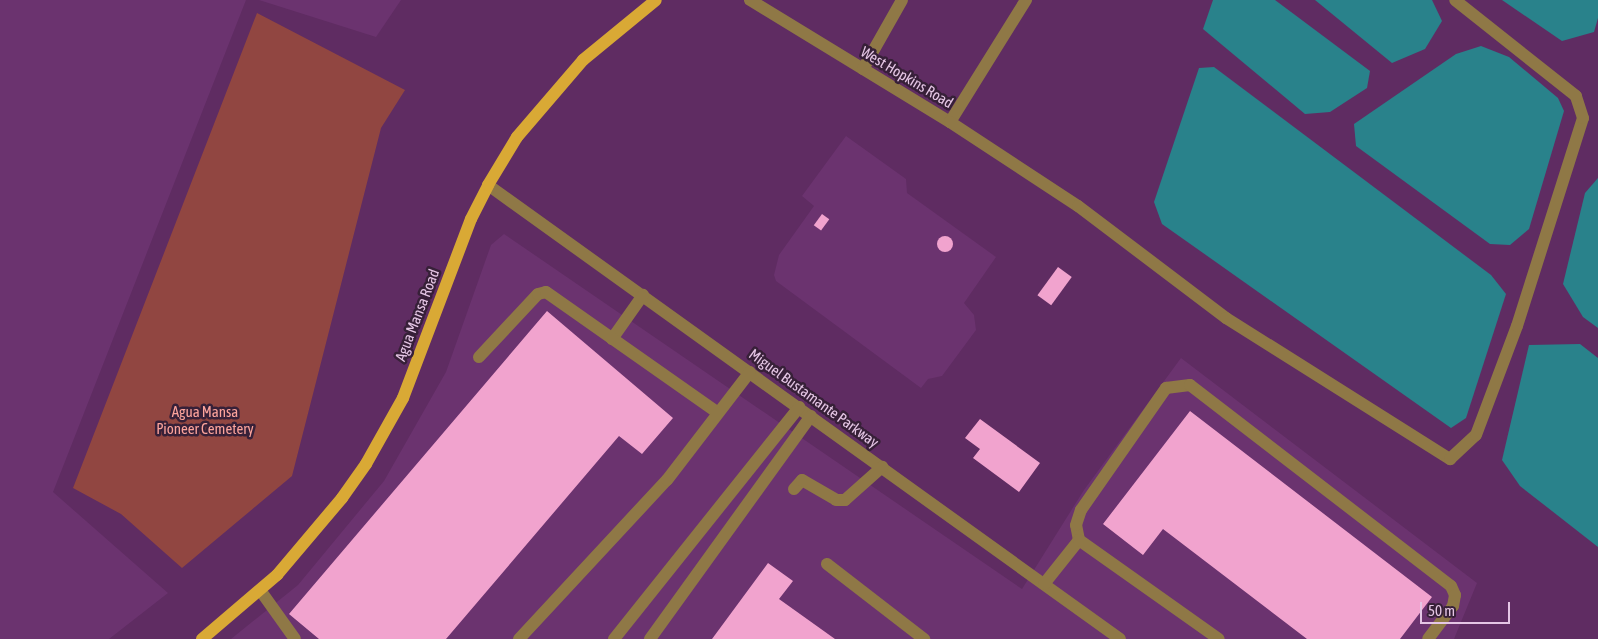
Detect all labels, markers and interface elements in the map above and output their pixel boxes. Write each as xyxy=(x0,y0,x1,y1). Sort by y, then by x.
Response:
street label: West Hopkins Road xyxy=(858,42,956,112)
street label: Agua Mansa Road xyxy=(391,266,443,364)
street label: Miguel Bustamante Parkway xyxy=(746,345,882,451)
park label: Agua Mansa Pioneer Cemetery xyxy=(156,402,254,437)
scale bar xyxy=(1423,592,1513,624)
text: 50 m xyxy=(1428,602,1455,619)

